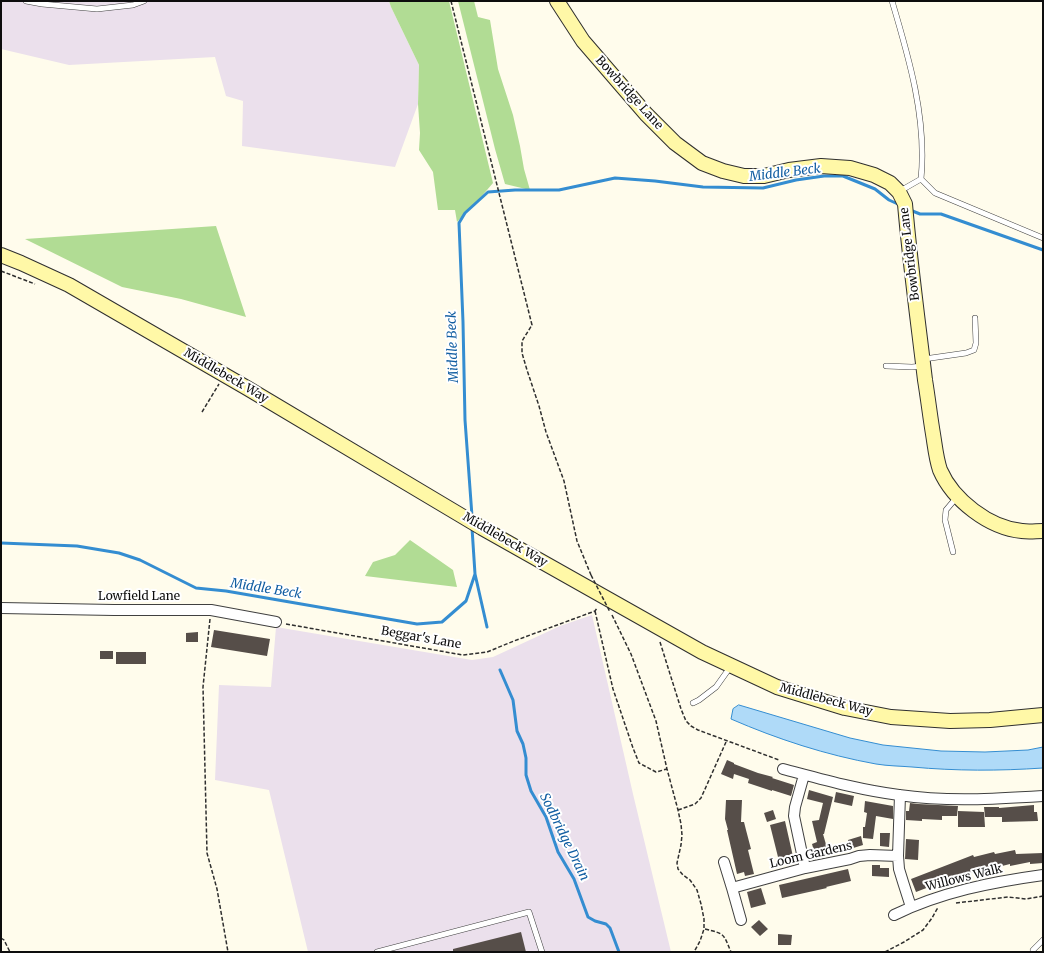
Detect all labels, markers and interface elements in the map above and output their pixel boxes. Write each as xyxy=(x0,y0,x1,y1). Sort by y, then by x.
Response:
street label: Bowbridge Lane xyxy=(592,53,666,133)
water label: Middle Beck xyxy=(748,161,822,185)
street label: Bowbridge Lane xyxy=(897,207,923,301)
water label: Middle Beck xyxy=(444,311,462,383)
street label: Middlebeck Way xyxy=(181,346,271,406)
street label: Middlebeck Way xyxy=(460,510,550,570)
water label: Middle Beck xyxy=(229,576,303,602)
street label: Lowfield Lane xyxy=(98,590,180,604)
street label: Beggar's Lane xyxy=(380,624,462,652)
street label: Middlebeck Way xyxy=(778,681,874,719)
water label: Sodbridge Drain xyxy=(536,791,592,883)
street label: Loom Gardens xyxy=(768,839,854,871)
street label: Willows Walk xyxy=(924,862,1004,894)

